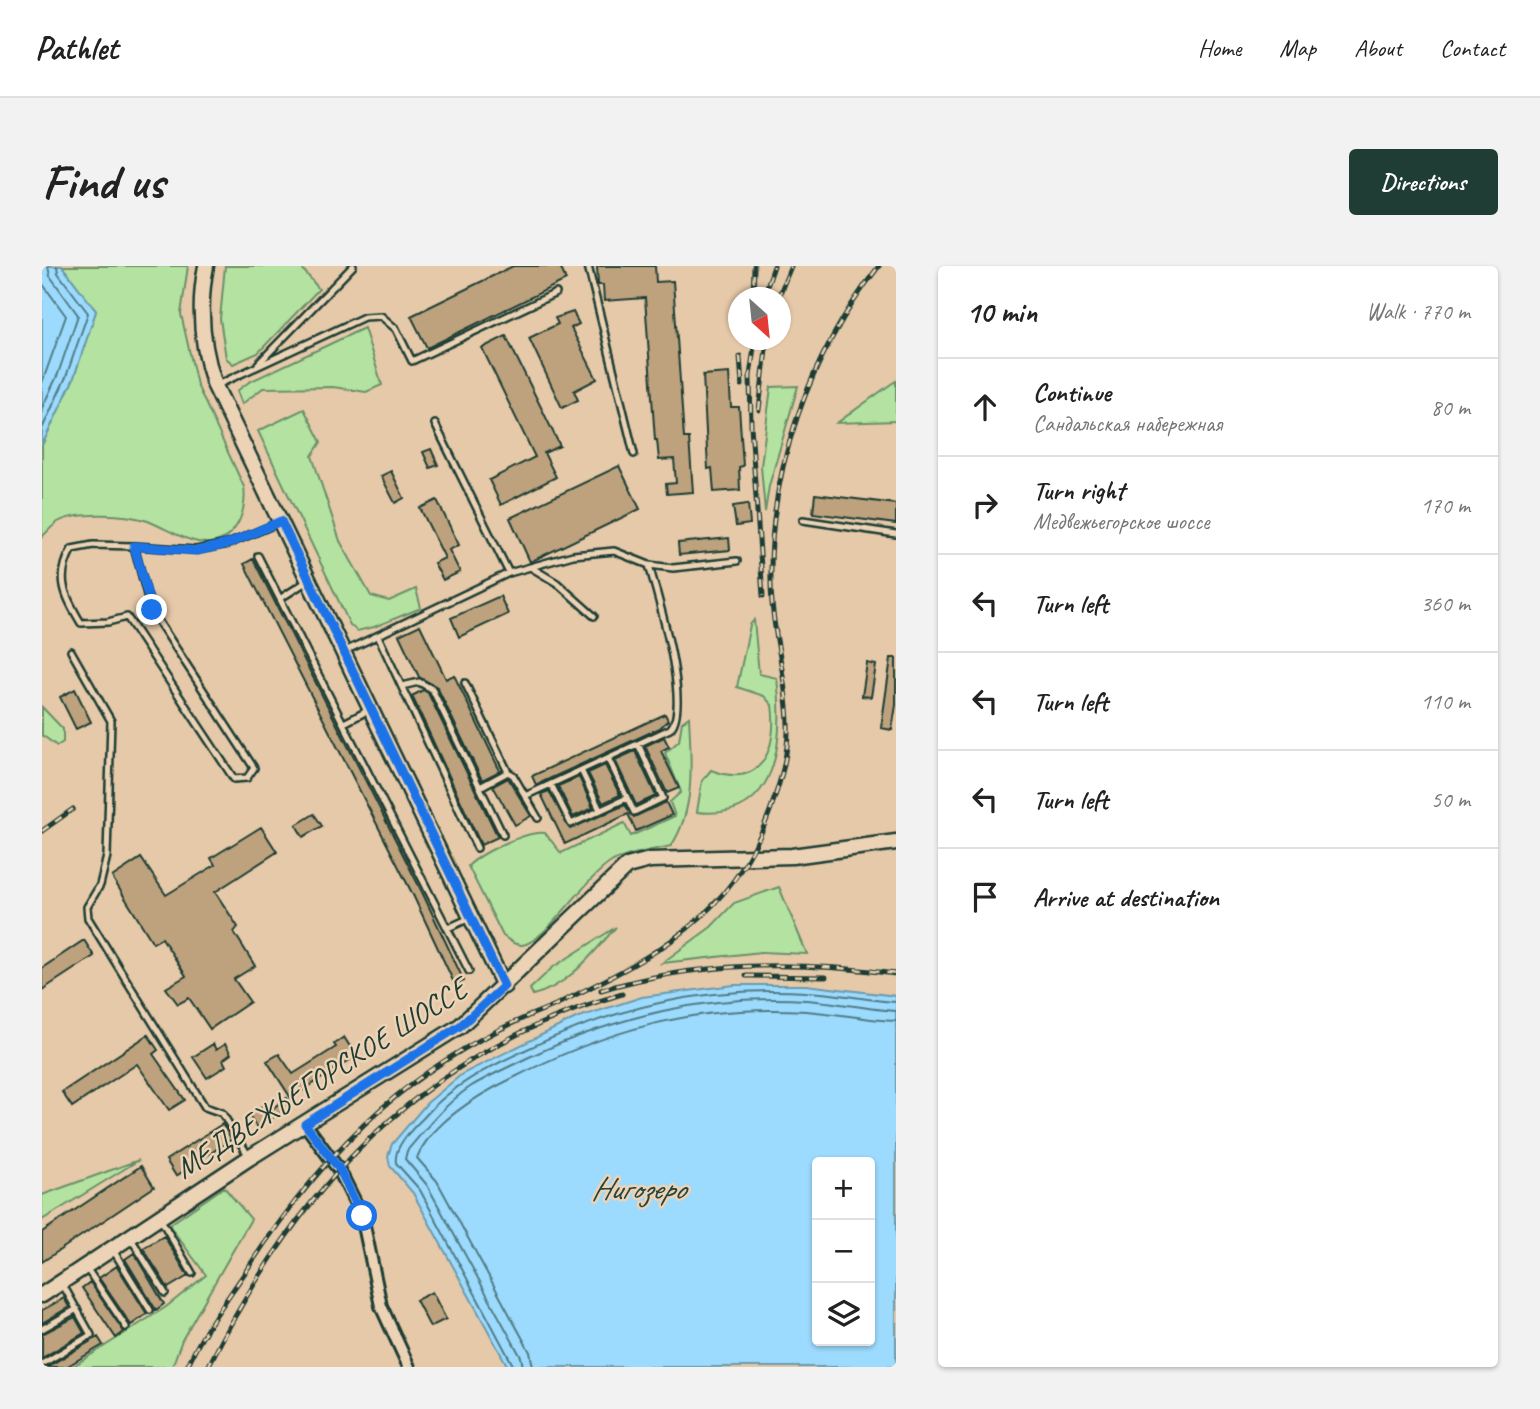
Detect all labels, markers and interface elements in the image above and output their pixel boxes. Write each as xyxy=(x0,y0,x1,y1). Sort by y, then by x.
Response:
text: Pathlet xyxy=(35,27,118,69)
text: Home xyxy=(1198,33,1241,63)
text: Map xyxy=(1279,33,1316,63)
text: About xyxy=(1354,33,1402,63)
text: Contact xyxy=(1440,33,1505,63)
button: Directions xyxy=(1349,149,1498,215)
text: Find us xyxy=(42,151,164,213)
north arrow xyxy=(728,287,791,350)
text: 10 min xyxy=(966,293,1037,331)
text: Walk · 770 m xyxy=(1366,297,1470,326)
text: Continue xyxy=(1033,376,1111,409)
icon: ahead xyxy=(966,388,1004,426)
text: 80 m xyxy=(1431,393,1470,422)
text: Сандальская набережная xyxy=(1033,409,1222,438)
text: Turn right xyxy=(1033,474,1124,507)
icon: right xyxy=(966,486,1004,524)
text: 170 m xyxy=(1421,491,1470,520)
text: Медвежьегорское шоссе xyxy=(1033,507,1209,536)
icon: left xyxy=(966,584,1004,622)
text: Turn left xyxy=(1033,587,1108,620)
text: 360 m xyxy=(1421,589,1470,618)
route end xyxy=(136,594,167,625)
icon: left xyxy=(966,682,1004,720)
text: Turn left xyxy=(1033,685,1108,718)
text: 110 m xyxy=(1421,687,1470,716)
icon: left xyxy=(966,780,1004,818)
text: Turn left xyxy=(1033,783,1108,816)
text: 50 m xyxy=(1431,785,1470,814)
icon: arrive xyxy=(966,878,1004,916)
text: Arrive at destination xyxy=(1033,881,1219,914)
street label: МЕДВЕЖЬЕГОРСКОЕ ШОССЕ xyxy=(168,967,477,1187)
map controls xyxy=(812,1157,875,1346)
button: + xyxy=(812,1157,875,1220)
water label: Нигозеро xyxy=(591,1168,690,1209)
route start xyxy=(346,1200,377,1231)
button: − xyxy=(812,1220,875,1283)
button: layers xyxy=(812,1283,875,1346)

